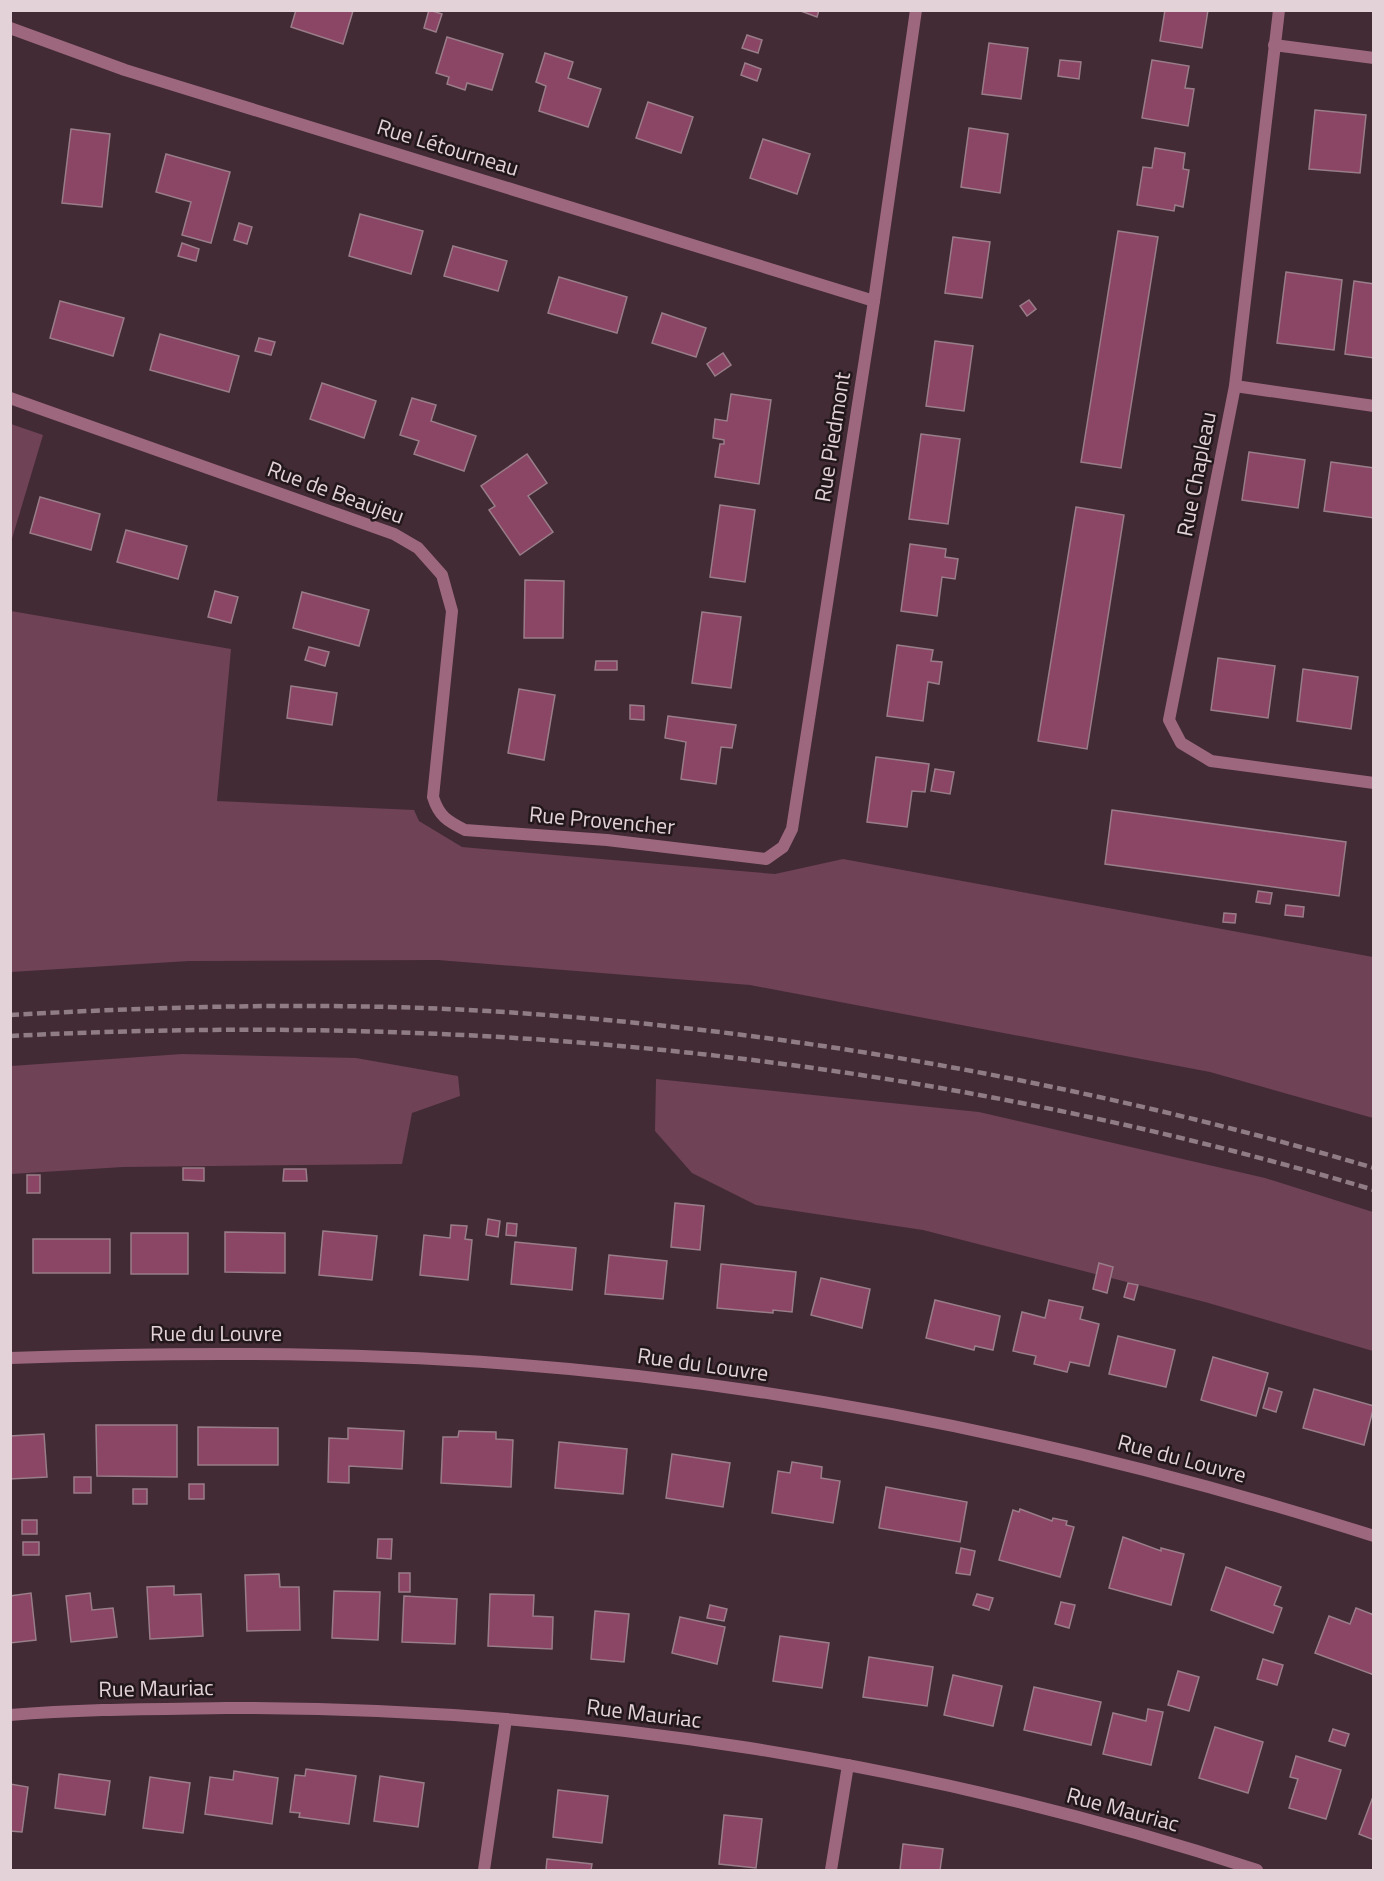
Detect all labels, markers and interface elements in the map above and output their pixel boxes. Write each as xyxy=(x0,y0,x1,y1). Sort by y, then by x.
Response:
street label: Rue Létourneau xyxy=(373,109,523,185)
street label: Rue Piedmont xyxy=(805,369,859,504)
street label: Rue Chapleau xyxy=(1167,409,1225,539)
street label: Rue de Beaujeu xyxy=(263,451,409,533)
street label: Rue Provencher xyxy=(528,797,677,843)
street label: Rue du Louvre xyxy=(150,1316,282,1350)
street label: Rue du Louvre xyxy=(635,1338,771,1390)
street label: Rue du Louvre xyxy=(1114,1424,1250,1492)
street label: Rue Mauriac xyxy=(98,1670,214,1706)
street label: Rue Mauriac xyxy=(585,1689,703,1737)
street label: Rue Mauriac xyxy=(1063,1778,1183,1840)

